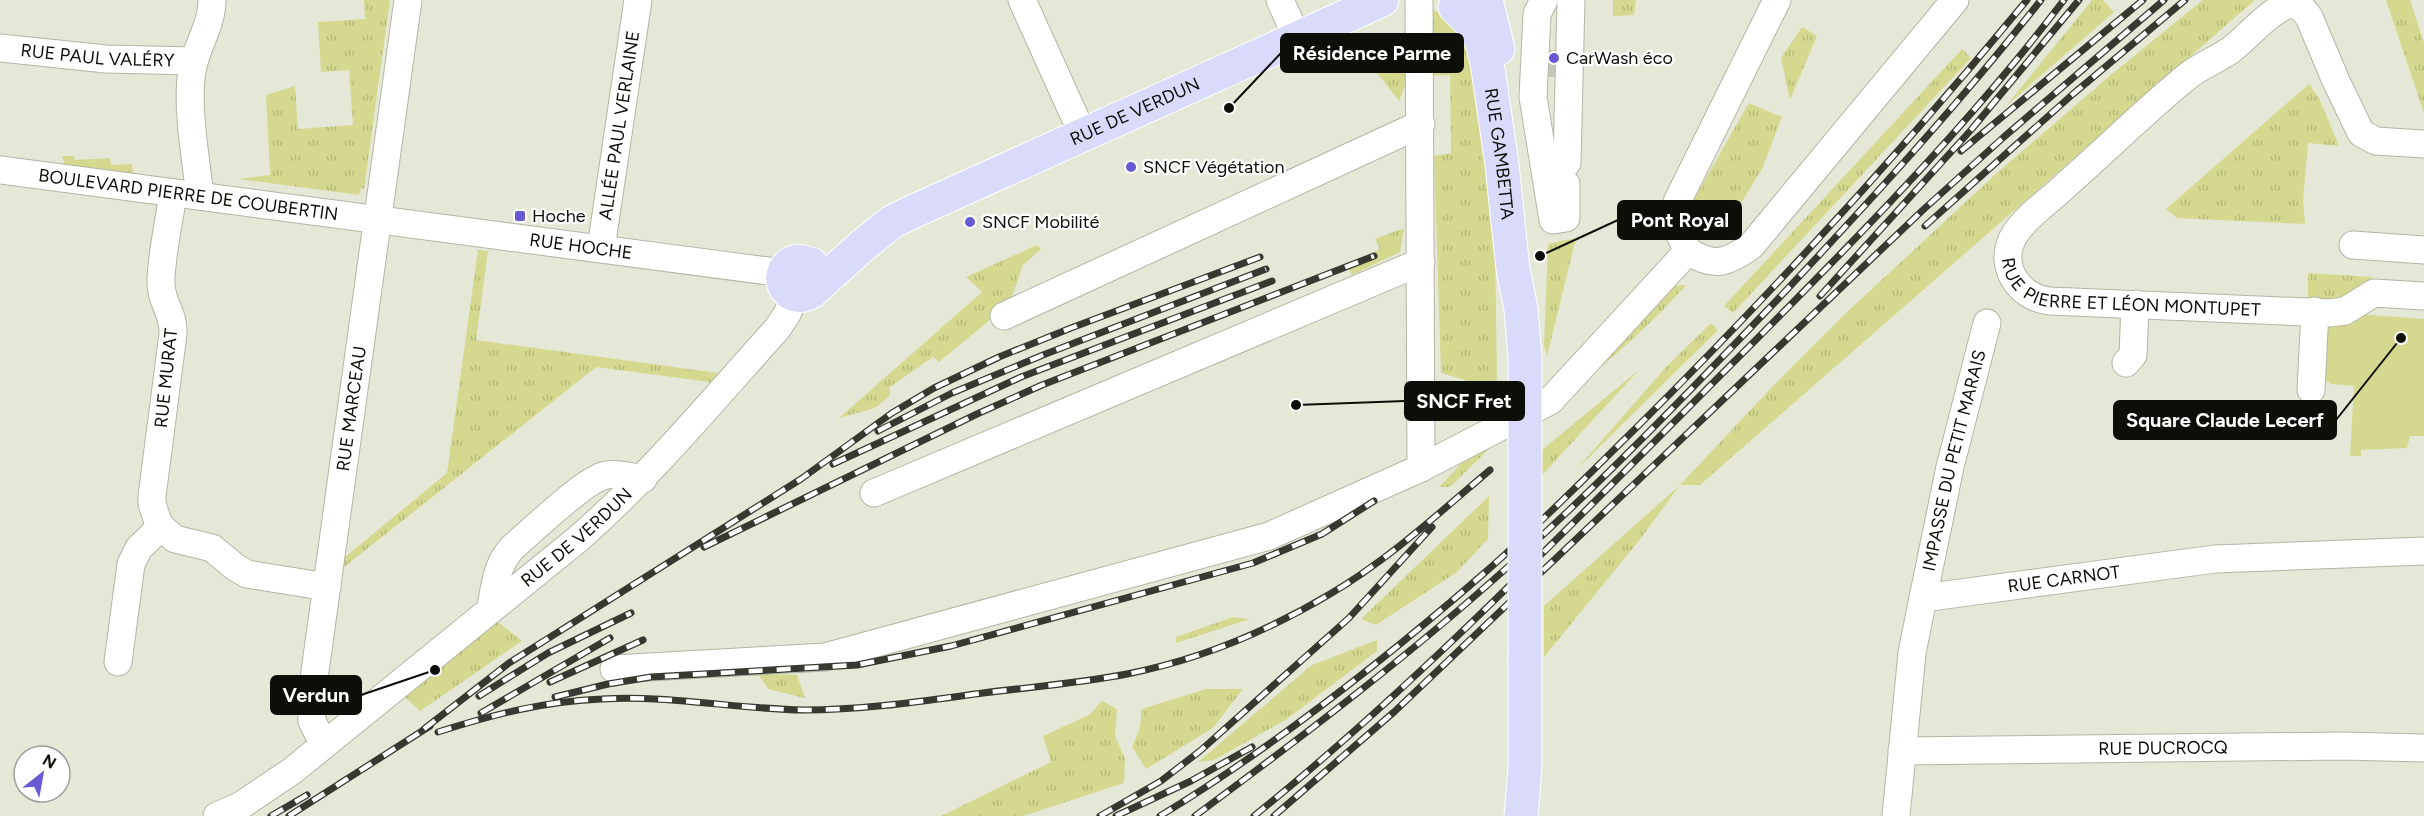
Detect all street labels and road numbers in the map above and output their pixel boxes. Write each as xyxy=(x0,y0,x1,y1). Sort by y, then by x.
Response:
street label: ALLÉE PAUL VERLAINE xyxy=(594,29,644,222)
street label: RUE PAUL VALÉRY xyxy=(20,39,175,72)
street label: RUE DE VERDUN xyxy=(1066,73,1203,150)
street label: RUE GAMBETTA xyxy=(1480,87,1519,221)
street label: BOULEVARD PIERRE DE COUBERTIN xyxy=(37,164,340,225)
street label: RUE HOCHE xyxy=(528,229,634,264)
street label: RUE PIERRE ET LÉON MONTUPET xyxy=(1997,256,2261,321)
street label: RUE MURAT xyxy=(150,327,182,429)
street label: RUE MARCEAU xyxy=(332,345,371,473)
street label: IMPASSE DU PETIT MARAIS xyxy=(1918,347,1991,573)
street label: RUE DE VERDUN xyxy=(517,483,637,592)
street label: RUE CARNOT xyxy=(2006,561,2122,598)
street label: RUE DUCROCQ xyxy=(2098,736,2228,760)

